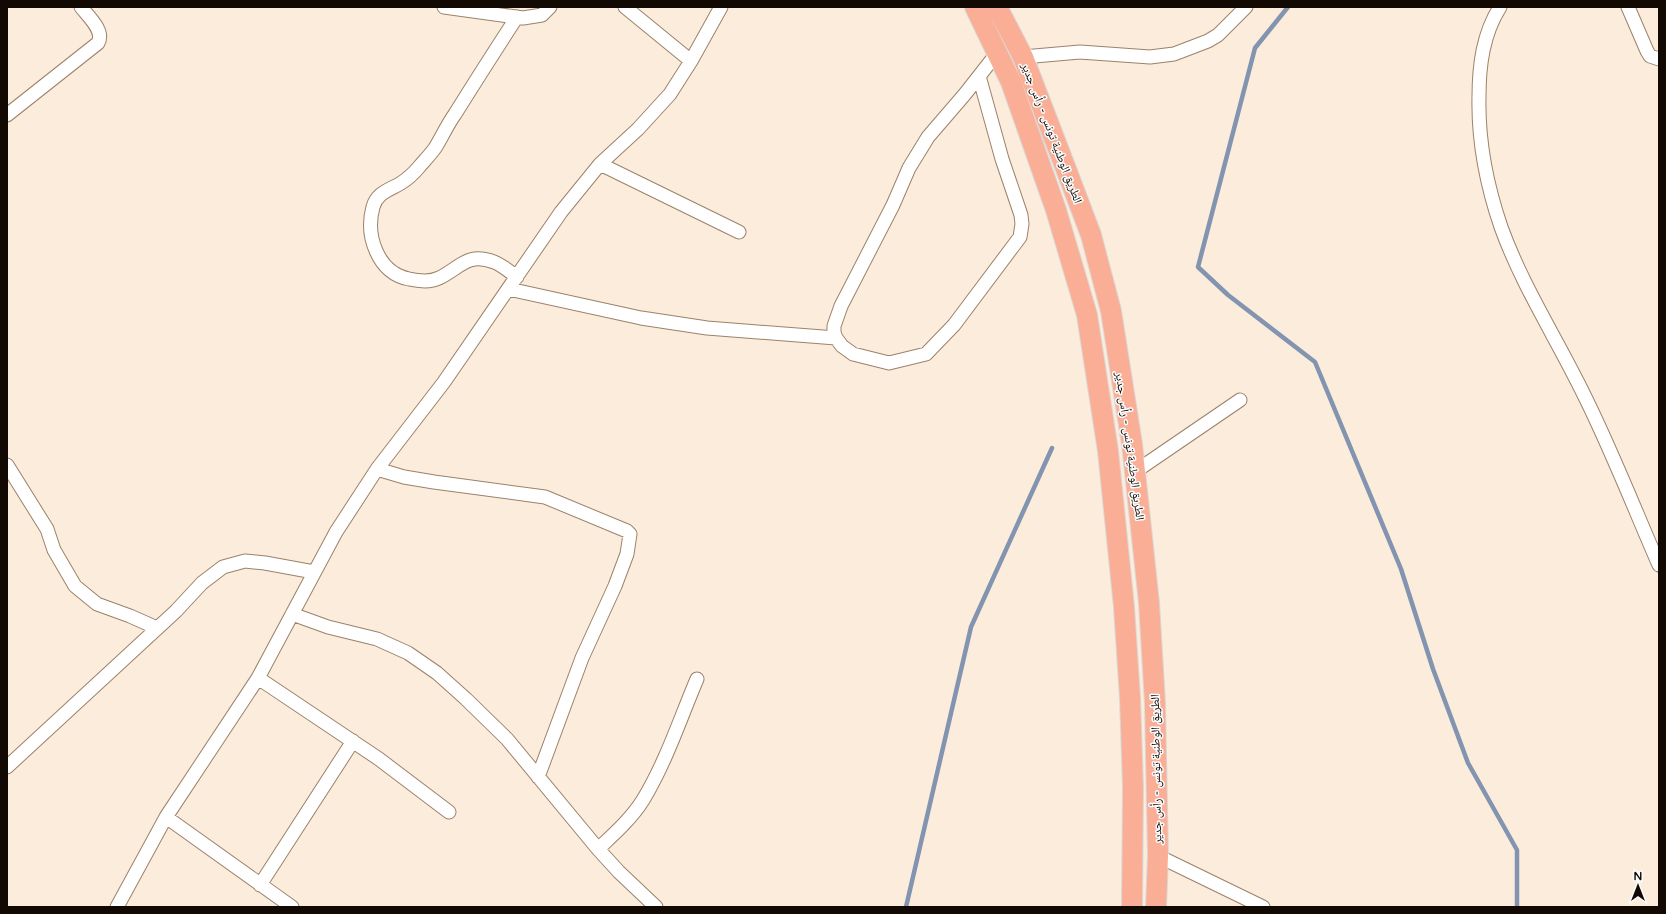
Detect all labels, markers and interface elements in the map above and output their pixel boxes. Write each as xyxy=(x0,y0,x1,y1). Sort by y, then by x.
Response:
street label: الطريق الوطنية تونس - رأس جدير xyxy=(1018,60,1085,205)
street label: الطريق الوطنية تونس - رأس جدير xyxy=(1112,370,1147,521)
street label: الطريق الوطنية تونس - رأس جدير xyxy=(1148,694,1165,845)
north arrow xyxy=(1618,866,1658,906)
text: N xyxy=(1634,870,1642,883)

